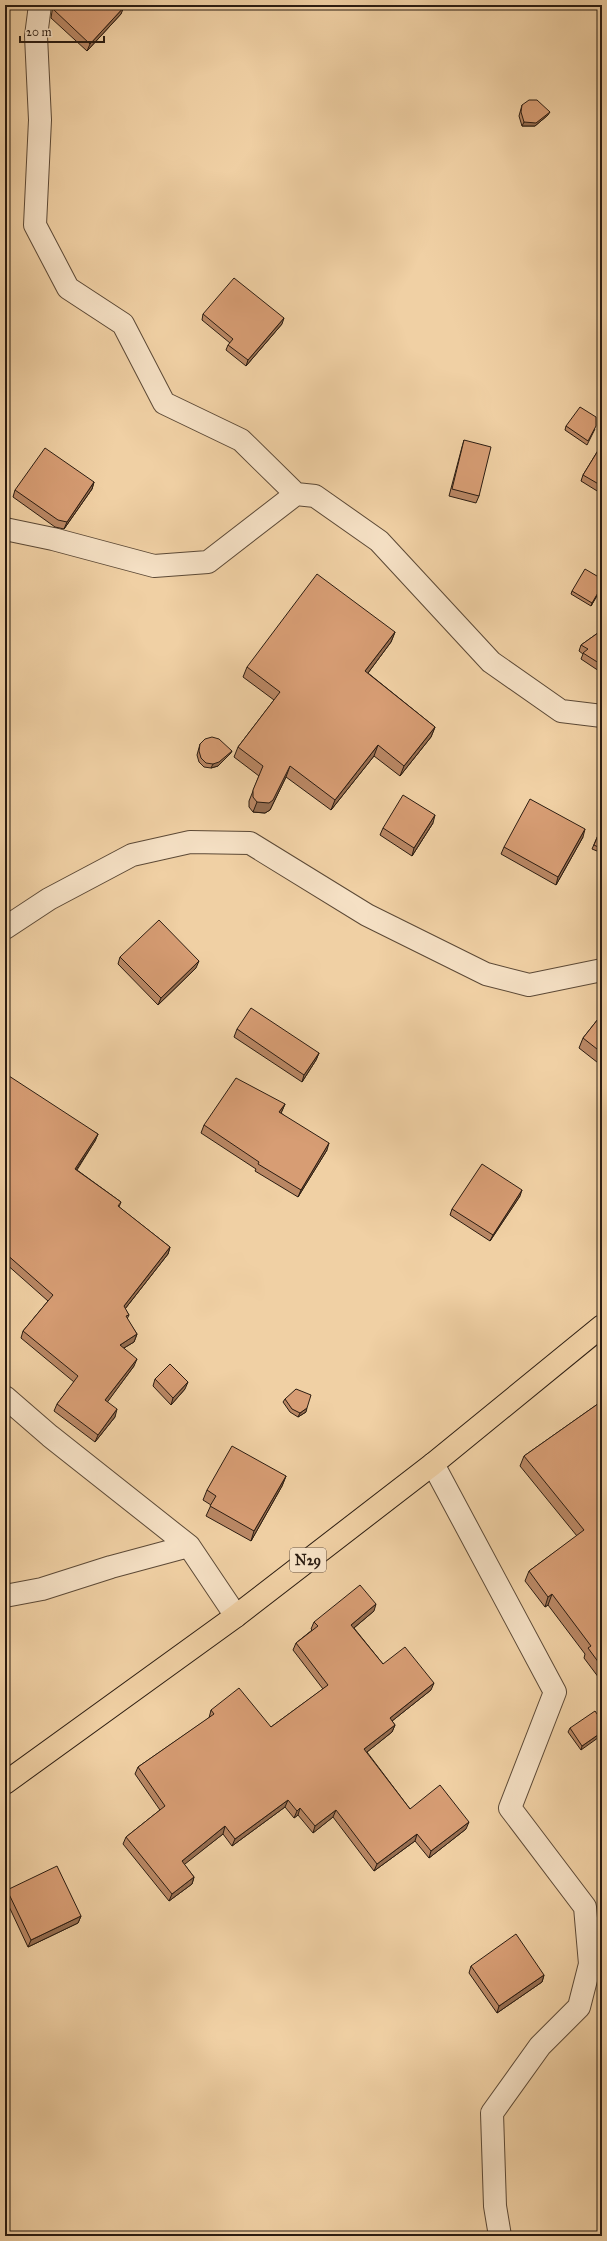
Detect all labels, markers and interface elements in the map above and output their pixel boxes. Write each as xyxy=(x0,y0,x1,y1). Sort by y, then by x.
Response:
scale bar xyxy=(20,18,104,44)
text: 20 m xyxy=(26,25,52,39)
road number: N29 xyxy=(290,1548,326,1572)

